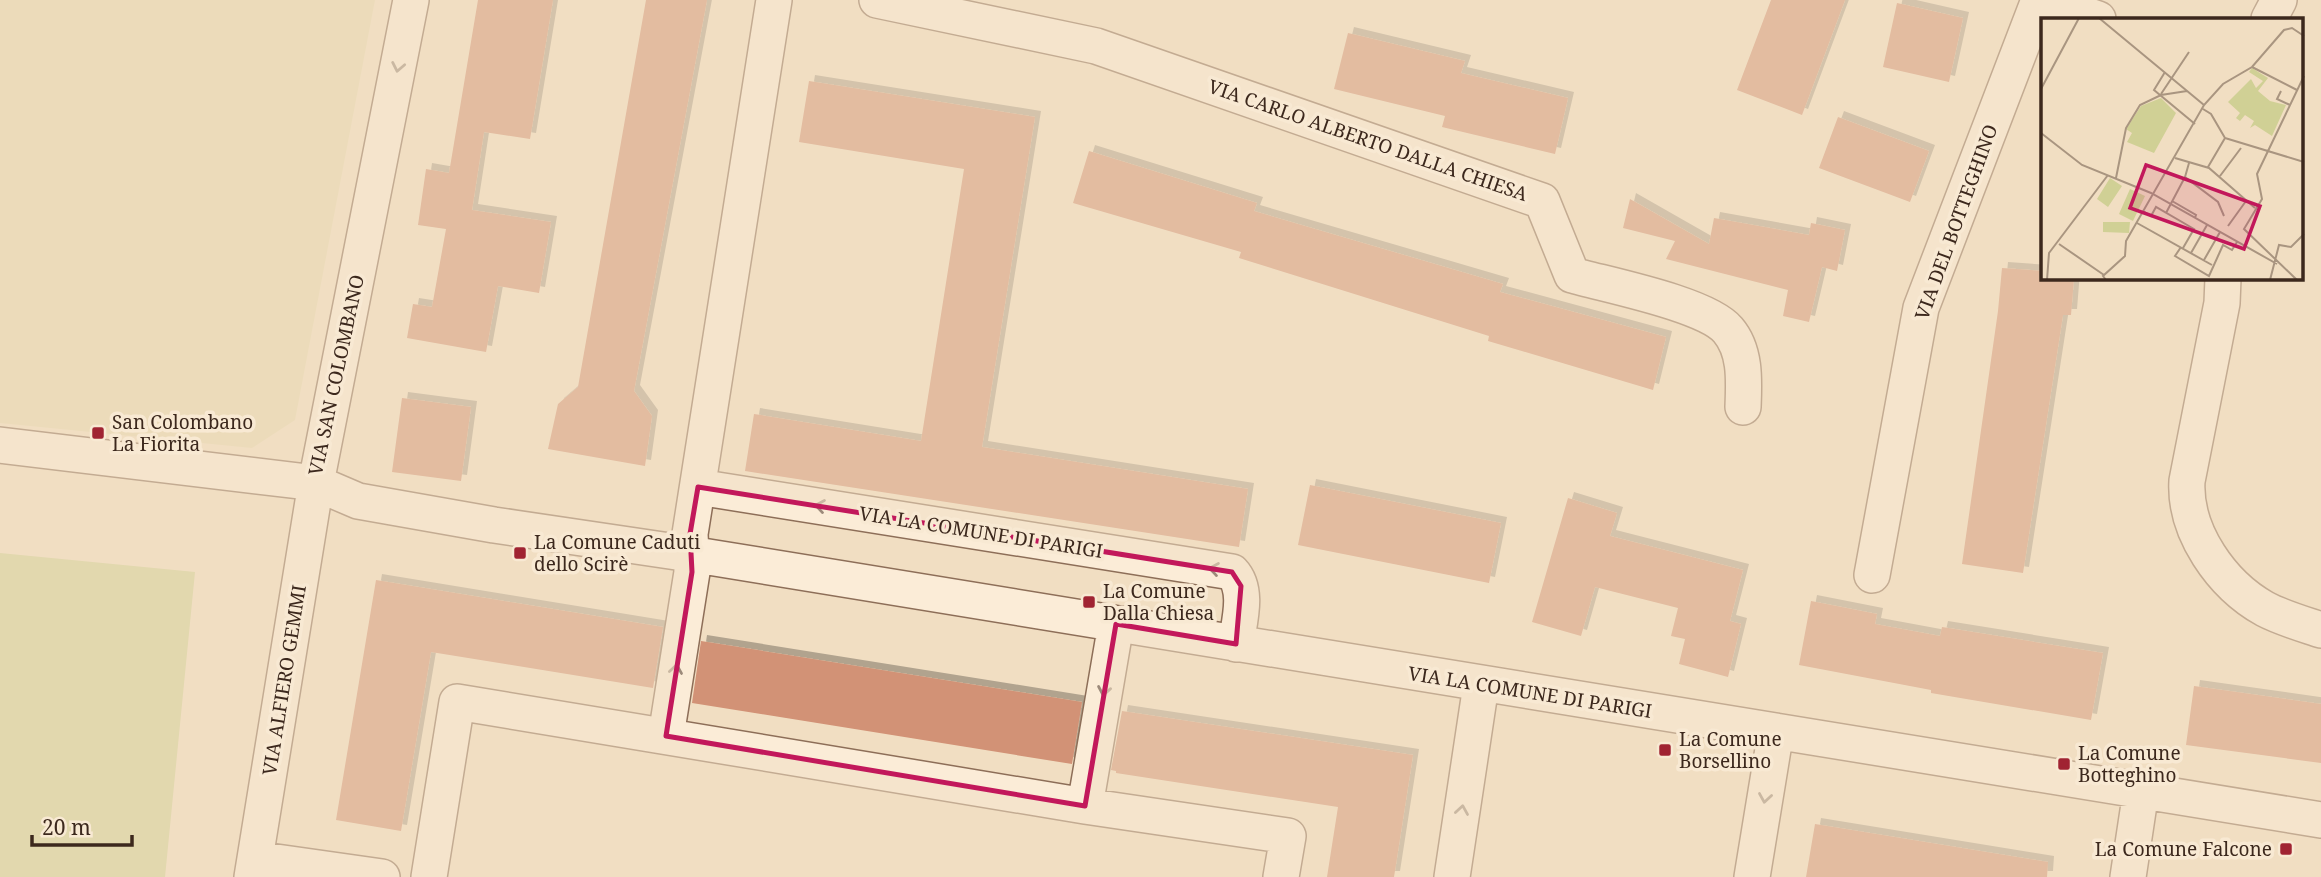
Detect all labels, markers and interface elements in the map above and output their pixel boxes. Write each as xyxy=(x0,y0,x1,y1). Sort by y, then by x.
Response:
inset map xyxy=(2041,18,2304,280)
one-way arrow xyxy=(392,61,407,73)
street label: VIA CARLO ALBERTO DALLA CHIESA xyxy=(1205,73,1532,207)
street label: VIA DEL BOTTEGHINO xyxy=(1909,121,2003,323)
street label: VIA SAN COLOMBANO xyxy=(302,272,370,478)
place label: San Colombano La Fiorita xyxy=(112,409,253,457)
marker: San Colombano La Fiorita xyxy=(90,425,106,441)
one-way arrow xyxy=(814,499,826,514)
street label: VIA LA COMUNE DI PARIGI xyxy=(857,500,1105,564)
place label: La Comune Caduti dello Scirè xyxy=(534,529,700,577)
marker: La Comune Caduti dello Scirè xyxy=(512,545,528,561)
one-way arrow xyxy=(1208,562,1220,577)
place label: La Comune Dalla Chiesa xyxy=(1103,578,1214,626)
street label: VIA ALFIERO GEMMI xyxy=(256,583,312,777)
marker: La Comune Dalla Chiesa xyxy=(1081,594,1097,610)
street label: VIA LA COMUNE DI PARIGI xyxy=(1406,660,1654,724)
one-way arrow xyxy=(668,663,683,675)
one-way arrow xyxy=(1097,685,1112,697)
place label: La Comune Borsellino xyxy=(1679,726,1782,774)
place label: La Comune Botteghino xyxy=(2078,740,2181,788)
marker: La Comune Borsellino xyxy=(1657,742,1673,758)
marker: La Comune Botteghino xyxy=(2056,756,2072,772)
one-way arrow xyxy=(1758,793,1773,804)
scale bar xyxy=(32,804,131,848)
one-way arrow xyxy=(1454,804,1469,815)
text: 20 m xyxy=(42,813,91,841)
place label: La Comune Falcone xyxy=(2095,836,2272,862)
marker: La Comune Falcone xyxy=(2278,841,2294,857)

